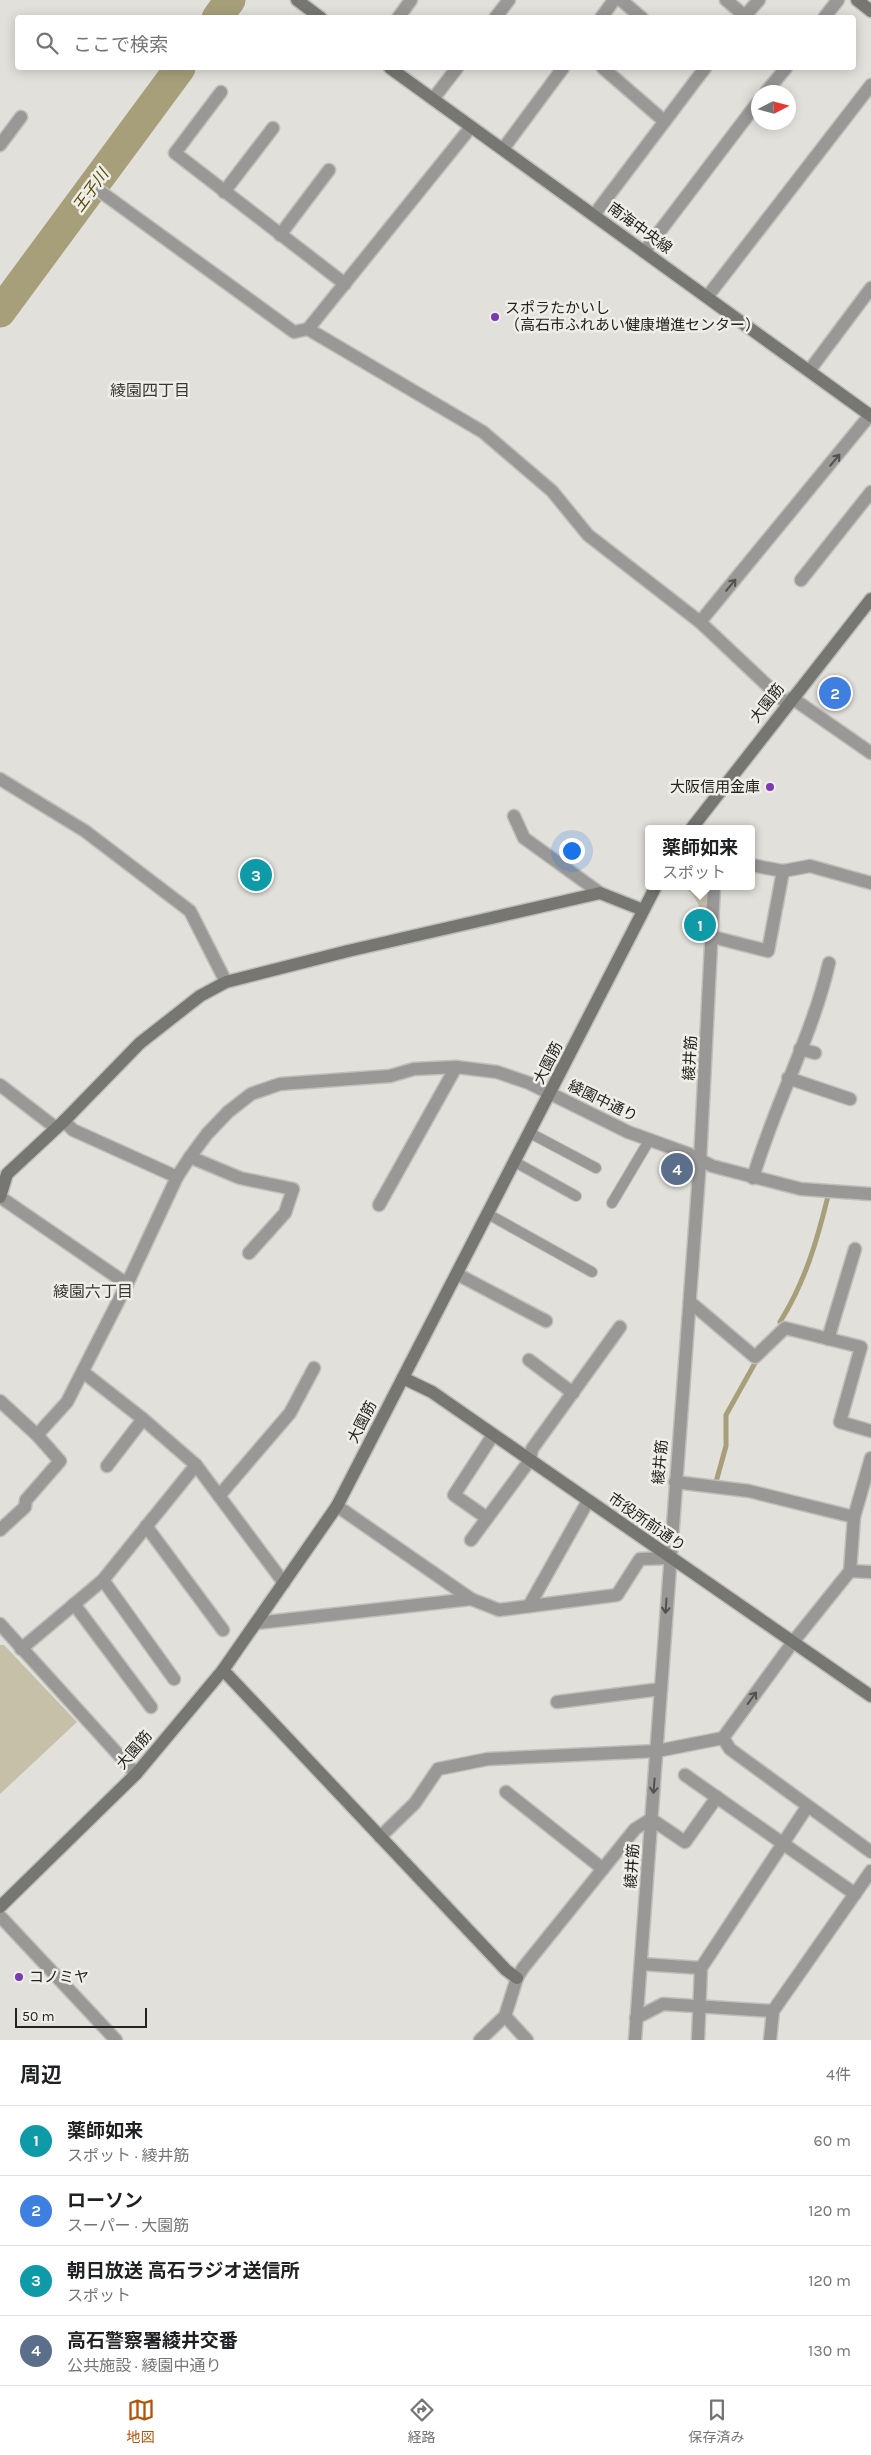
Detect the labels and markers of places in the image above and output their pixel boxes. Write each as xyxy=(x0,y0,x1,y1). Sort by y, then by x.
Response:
place label: スポラたかいし （高石市ふれあい健康増進センター） xyxy=(505,299,760,334)
marker: スポラたかいし （高石市ふれあい健康増進センター） xyxy=(489,311,501,323)
pin: 2 xyxy=(819,674,851,712)
place label: 大阪信用金庫 xyxy=(670,778,760,796)
marker: 大阪信用金庫 xyxy=(764,781,776,793)
pin: 3 xyxy=(240,856,272,894)
pin: 1 xyxy=(684,906,716,944)
pin: 4 xyxy=(661,1150,693,1188)
place label: コノミヤ xyxy=(29,1968,89,1986)
marker: コノミヤ xyxy=(13,1971,25,1983)

